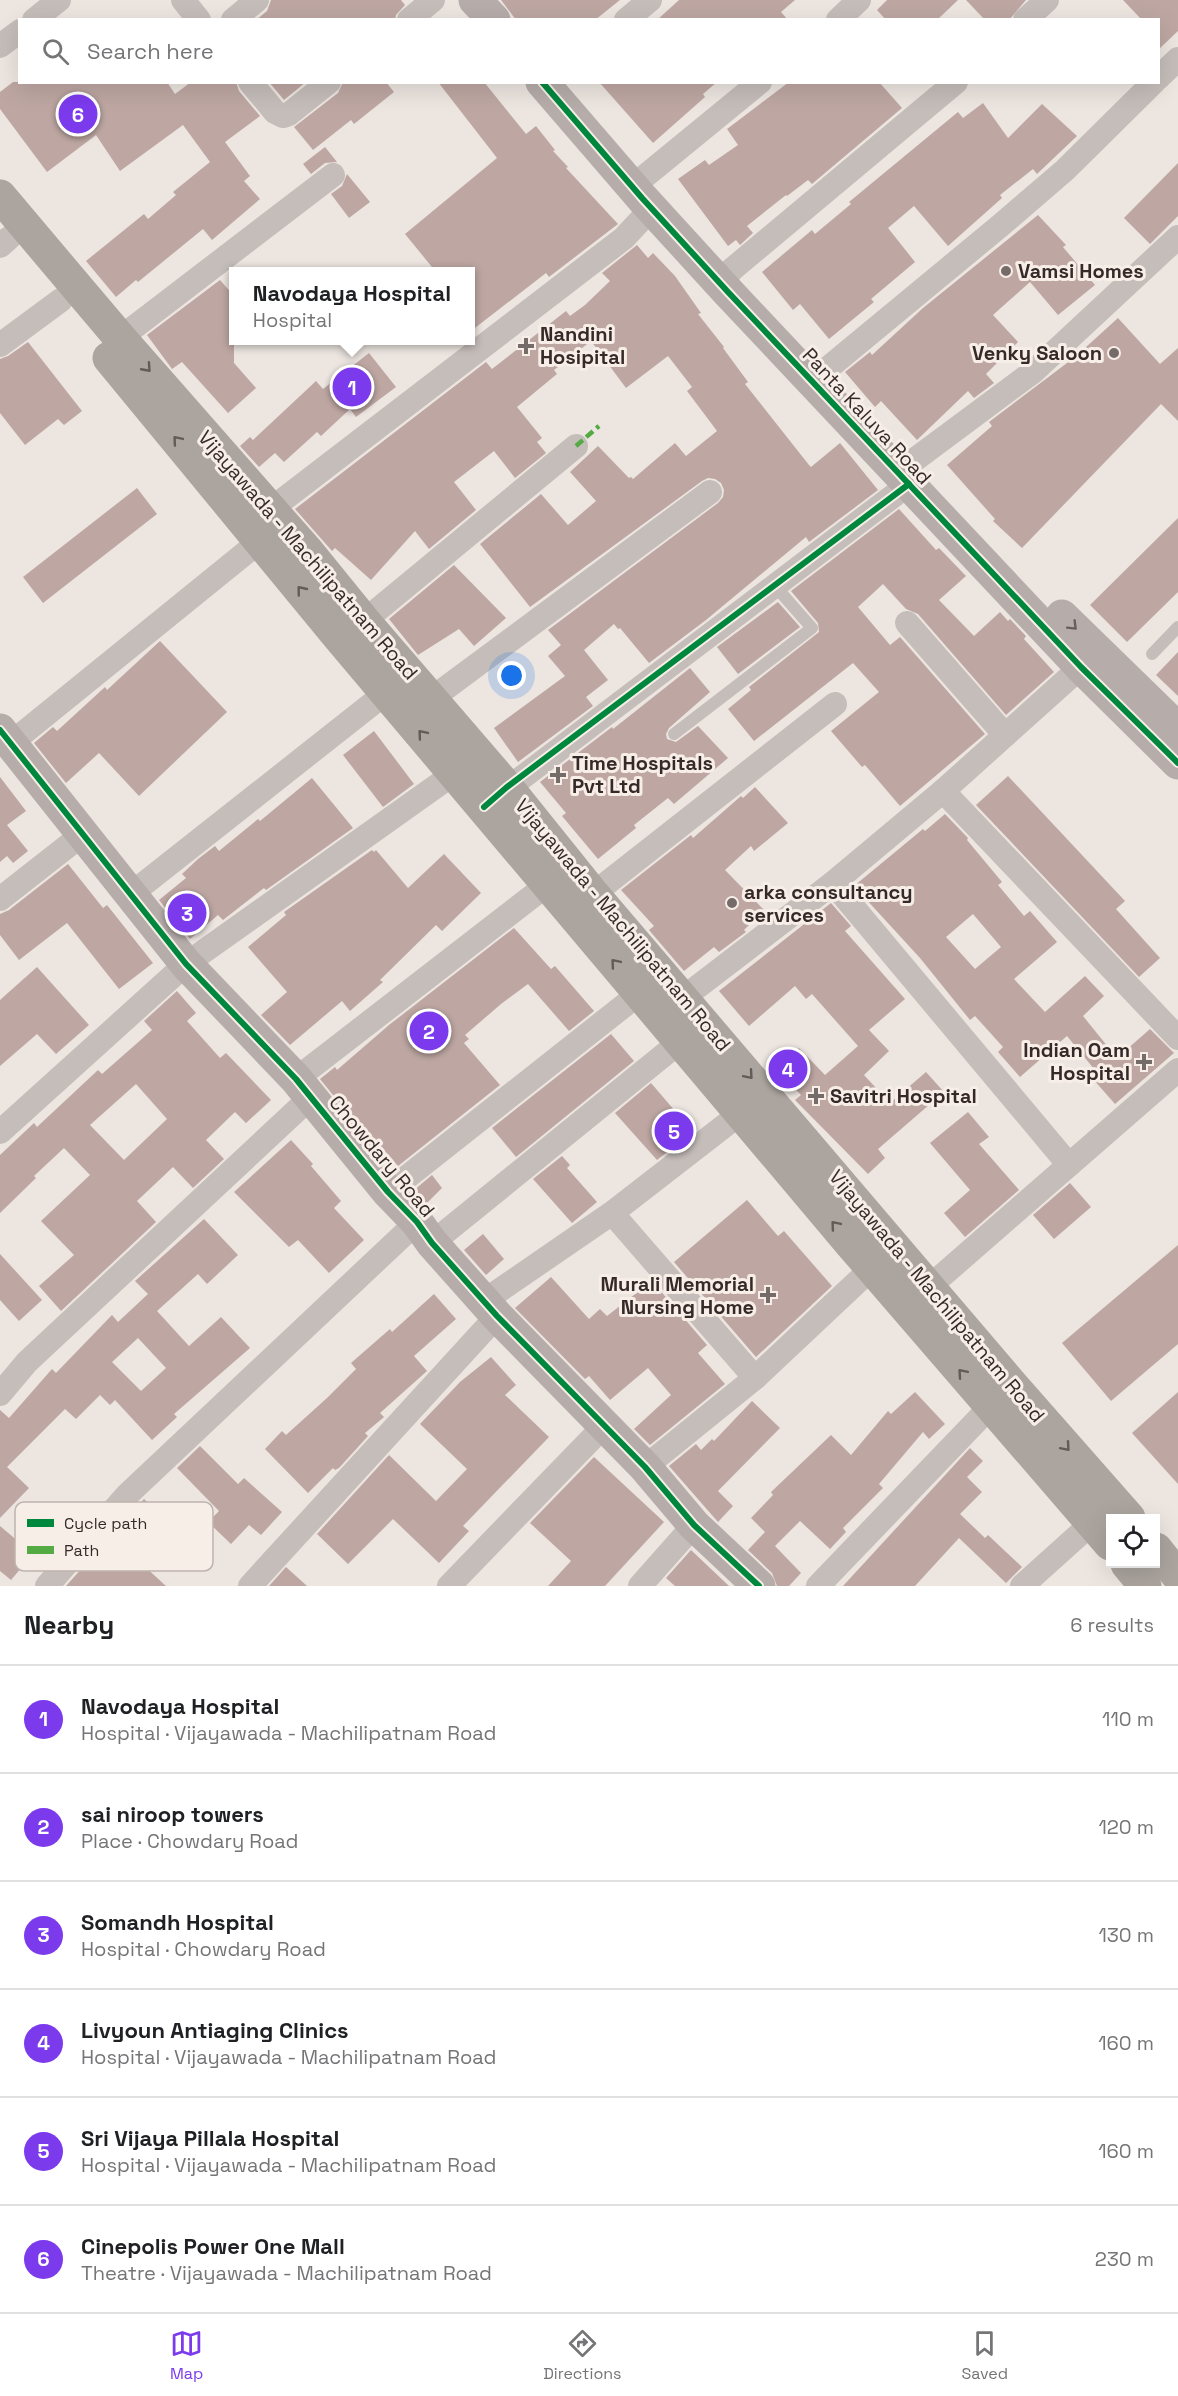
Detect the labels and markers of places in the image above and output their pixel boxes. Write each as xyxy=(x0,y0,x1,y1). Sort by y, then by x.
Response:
pin: 6 xyxy=(58,92,98,136)
place label: Vamsi Homes xyxy=(1018,258,1144,284)
marker: Vamsi Homes xyxy=(999,264,1013,278)
place label: Nandini Hosipital xyxy=(540,321,625,370)
marker: Nandini Hosipital xyxy=(517,337,535,355)
place label: Venky Saloon xyxy=(972,340,1102,366)
marker: Venky Saloon xyxy=(1107,346,1121,360)
pin: 1 xyxy=(332,364,372,410)
place label: Time Hospitals Pvt Ltd xyxy=(572,750,713,799)
marker: Time Hospitals Pvt Ltd xyxy=(549,766,567,784)
place label: arka consultancy services xyxy=(744,879,913,928)
pin: 3 xyxy=(168,890,207,936)
marker: arka consultancy services xyxy=(725,896,739,910)
pin: 2 xyxy=(410,1008,448,1054)
place label: Indian Oam Hospital xyxy=(1023,1037,1130,1086)
pin: 4 xyxy=(768,1046,808,1092)
marker: Indian Oam Hospital xyxy=(1135,1053,1153,1071)
place label: Savitri Hospital xyxy=(830,1083,977,1109)
marker: Savitri Hospital xyxy=(807,1087,825,1105)
pin: 5 xyxy=(654,1108,694,1154)
place label: Murali Memorial Nursing Home xyxy=(600,1271,754,1320)
marker: Murali Memorial Nursing Home xyxy=(759,1286,777,1304)

